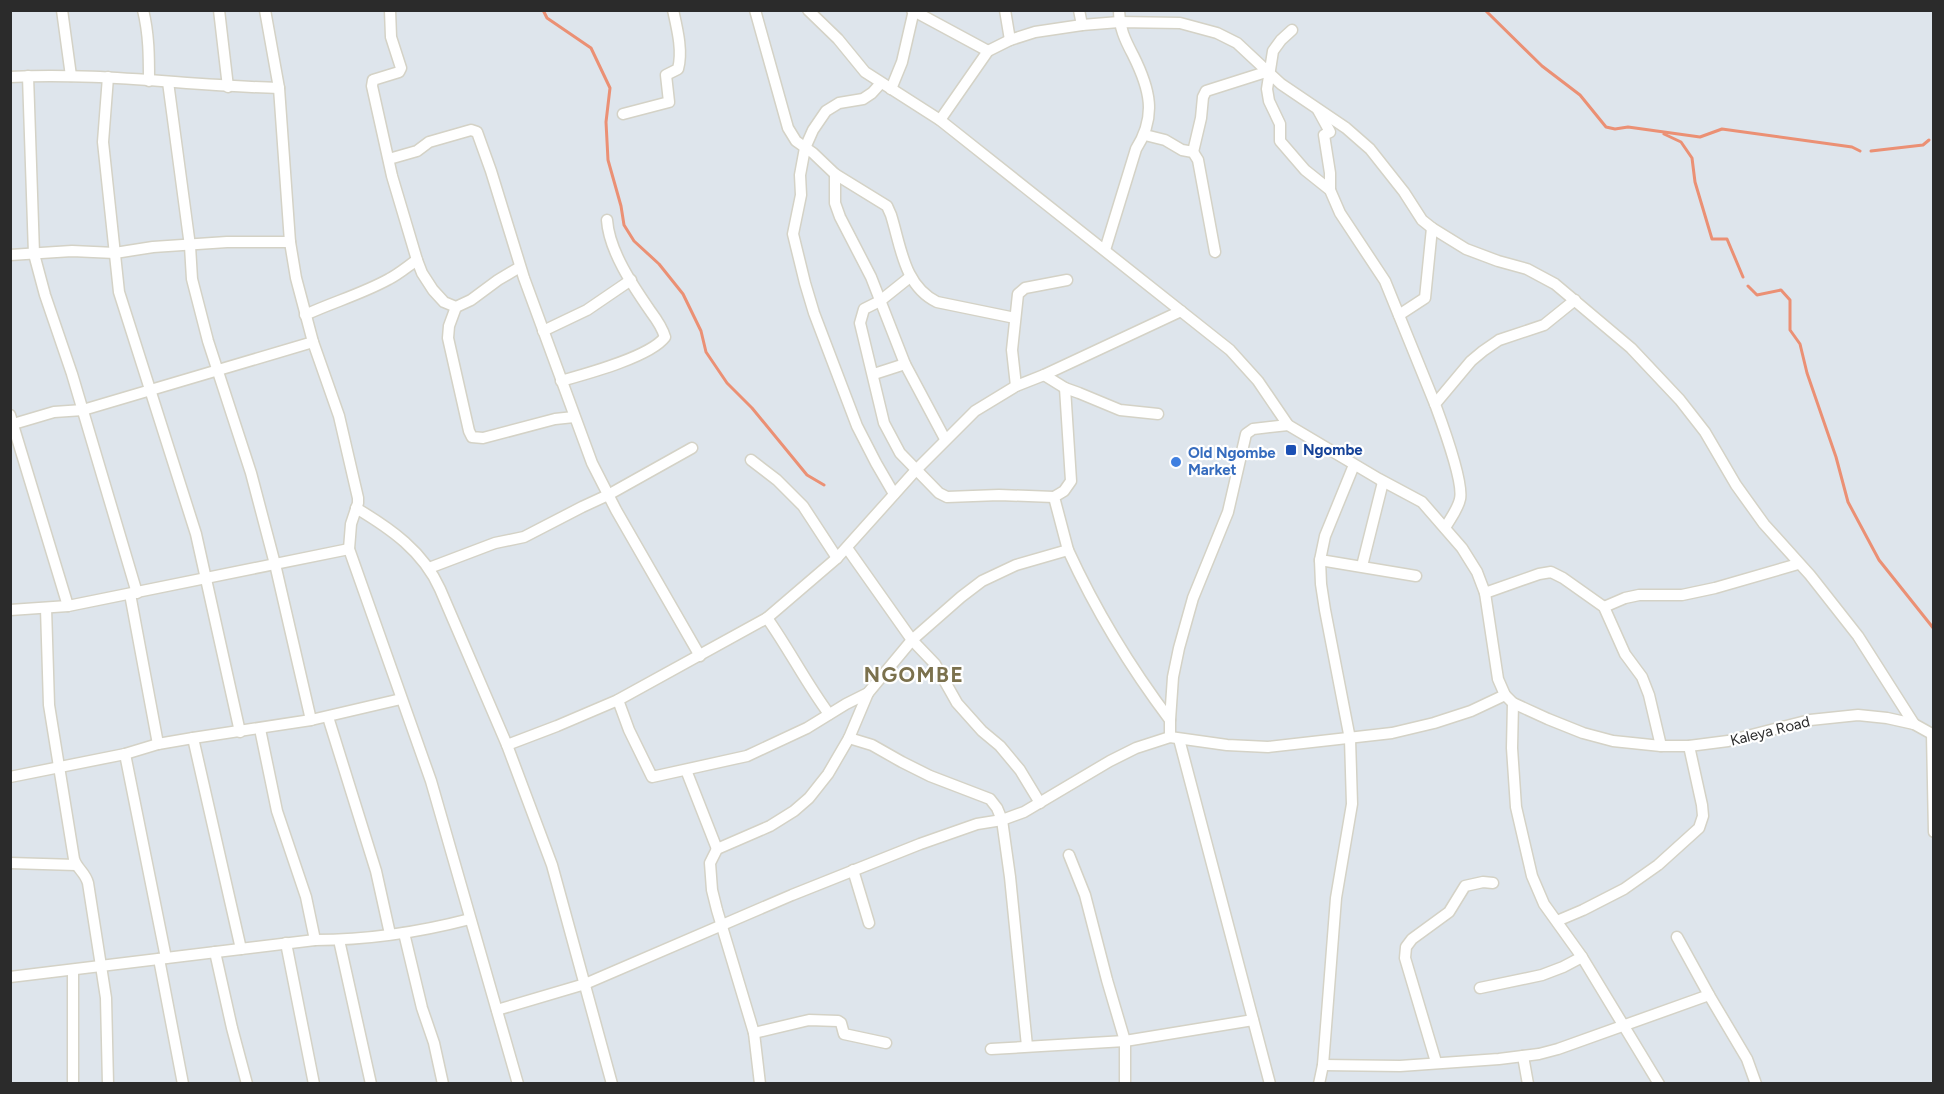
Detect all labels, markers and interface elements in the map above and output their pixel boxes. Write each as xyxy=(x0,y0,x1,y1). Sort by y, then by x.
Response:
place label: Ngombe xyxy=(1303,441,1363,459)
marker: Ngombe xyxy=(1284,443,1298,457)
place label: Old Ngombe Market xyxy=(1188,444,1276,479)
marker: Old Ngombe Market xyxy=(1169,455,1183,469)
district label: NGOMBE xyxy=(864,662,964,687)
street label: Kaleya Road xyxy=(1728,712,1812,750)

